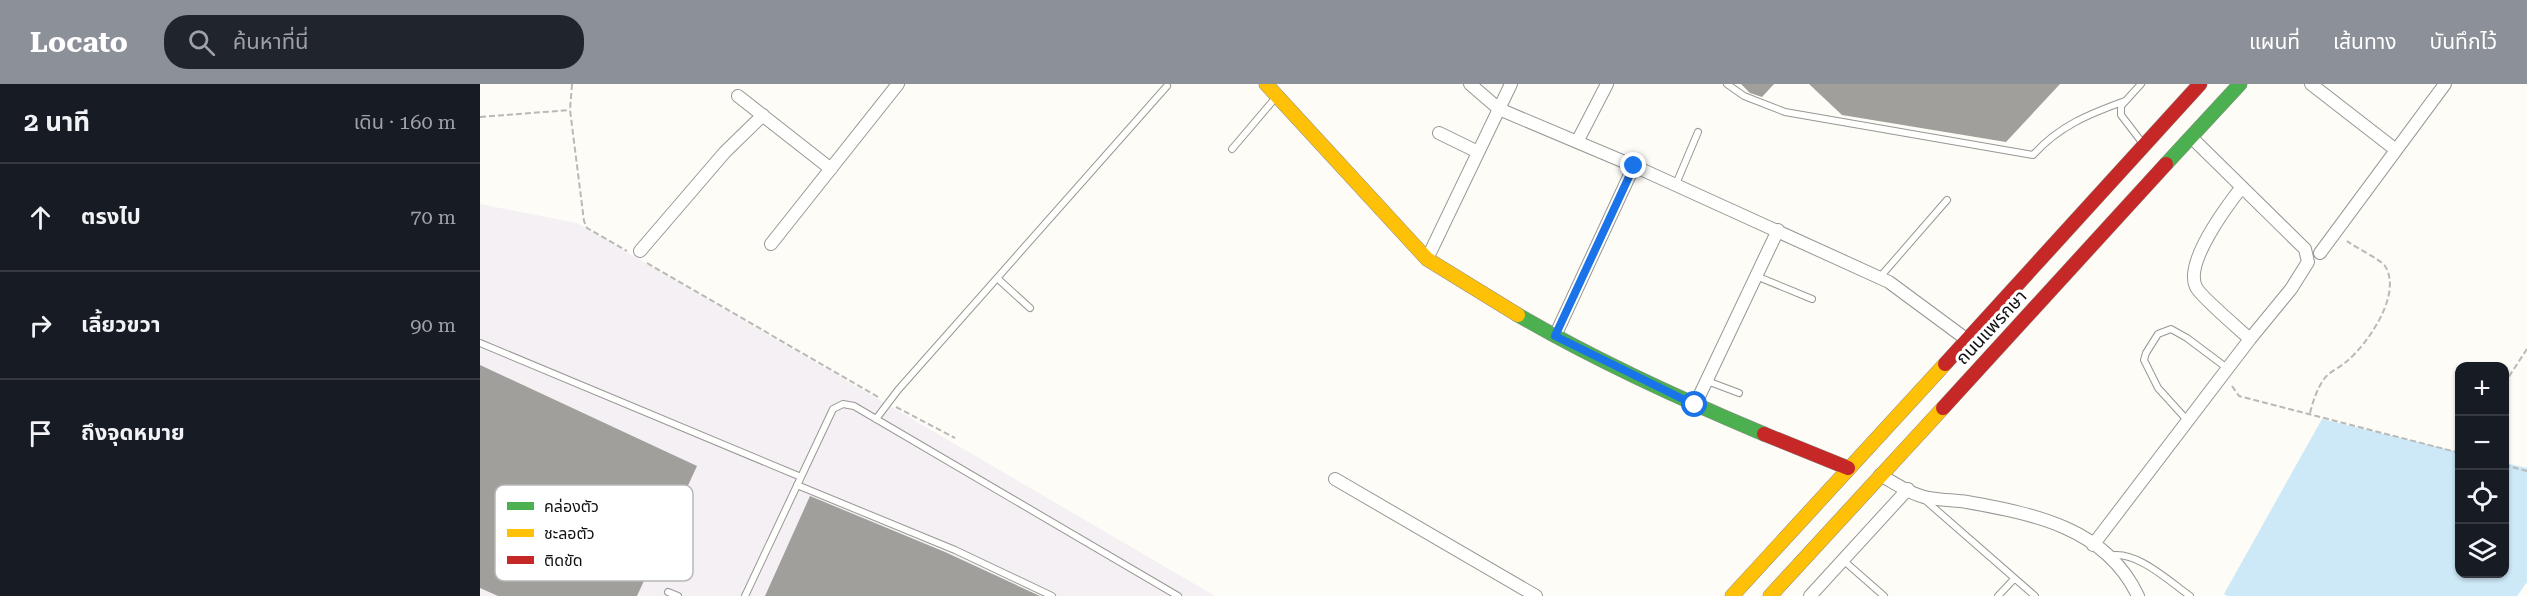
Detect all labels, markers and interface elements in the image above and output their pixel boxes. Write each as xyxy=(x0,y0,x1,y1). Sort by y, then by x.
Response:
search box xyxy=(164,15,584,69)
text: Locato xyxy=(30,26,128,59)
icon: search xyxy=(185,26,218,59)
text: ค้นหาที่นี่ xyxy=(233,29,309,54)
text: แผนที่ xyxy=(2249,30,2300,54)
text: เส้นทาง xyxy=(2333,30,2397,54)
text: บันทึกไว้ xyxy=(2430,30,2497,54)
text: 2 นาที xyxy=(24,107,90,137)
text: เดิน · 160 m xyxy=(354,110,456,134)
route end xyxy=(1620,152,1646,178)
icon: ahead xyxy=(24,201,57,234)
text: ตรงไป xyxy=(81,204,141,229)
text: 70 m xyxy=(410,205,456,229)
street label: ถนนแพรกษา xyxy=(1951,286,2031,368)
icon: right xyxy=(24,309,57,342)
text: เลี้ยวขวา xyxy=(81,312,161,337)
text: 90 m xyxy=(410,313,456,337)
map controls xyxy=(2455,362,2509,578)
button: + xyxy=(2455,362,2509,416)
route start xyxy=(1681,391,1707,417)
button: − xyxy=(2455,416,2509,470)
icon: arrive xyxy=(24,417,57,450)
text: ถึงจุดหมาย xyxy=(81,420,185,445)
button: locate xyxy=(2455,470,2509,524)
legend xyxy=(495,485,693,581)
text: คล่องตัว xyxy=(544,497,599,516)
text: ชะลอตัว xyxy=(544,524,595,543)
button: layers xyxy=(2455,524,2509,578)
text: ติดขัด xyxy=(544,551,583,570)

